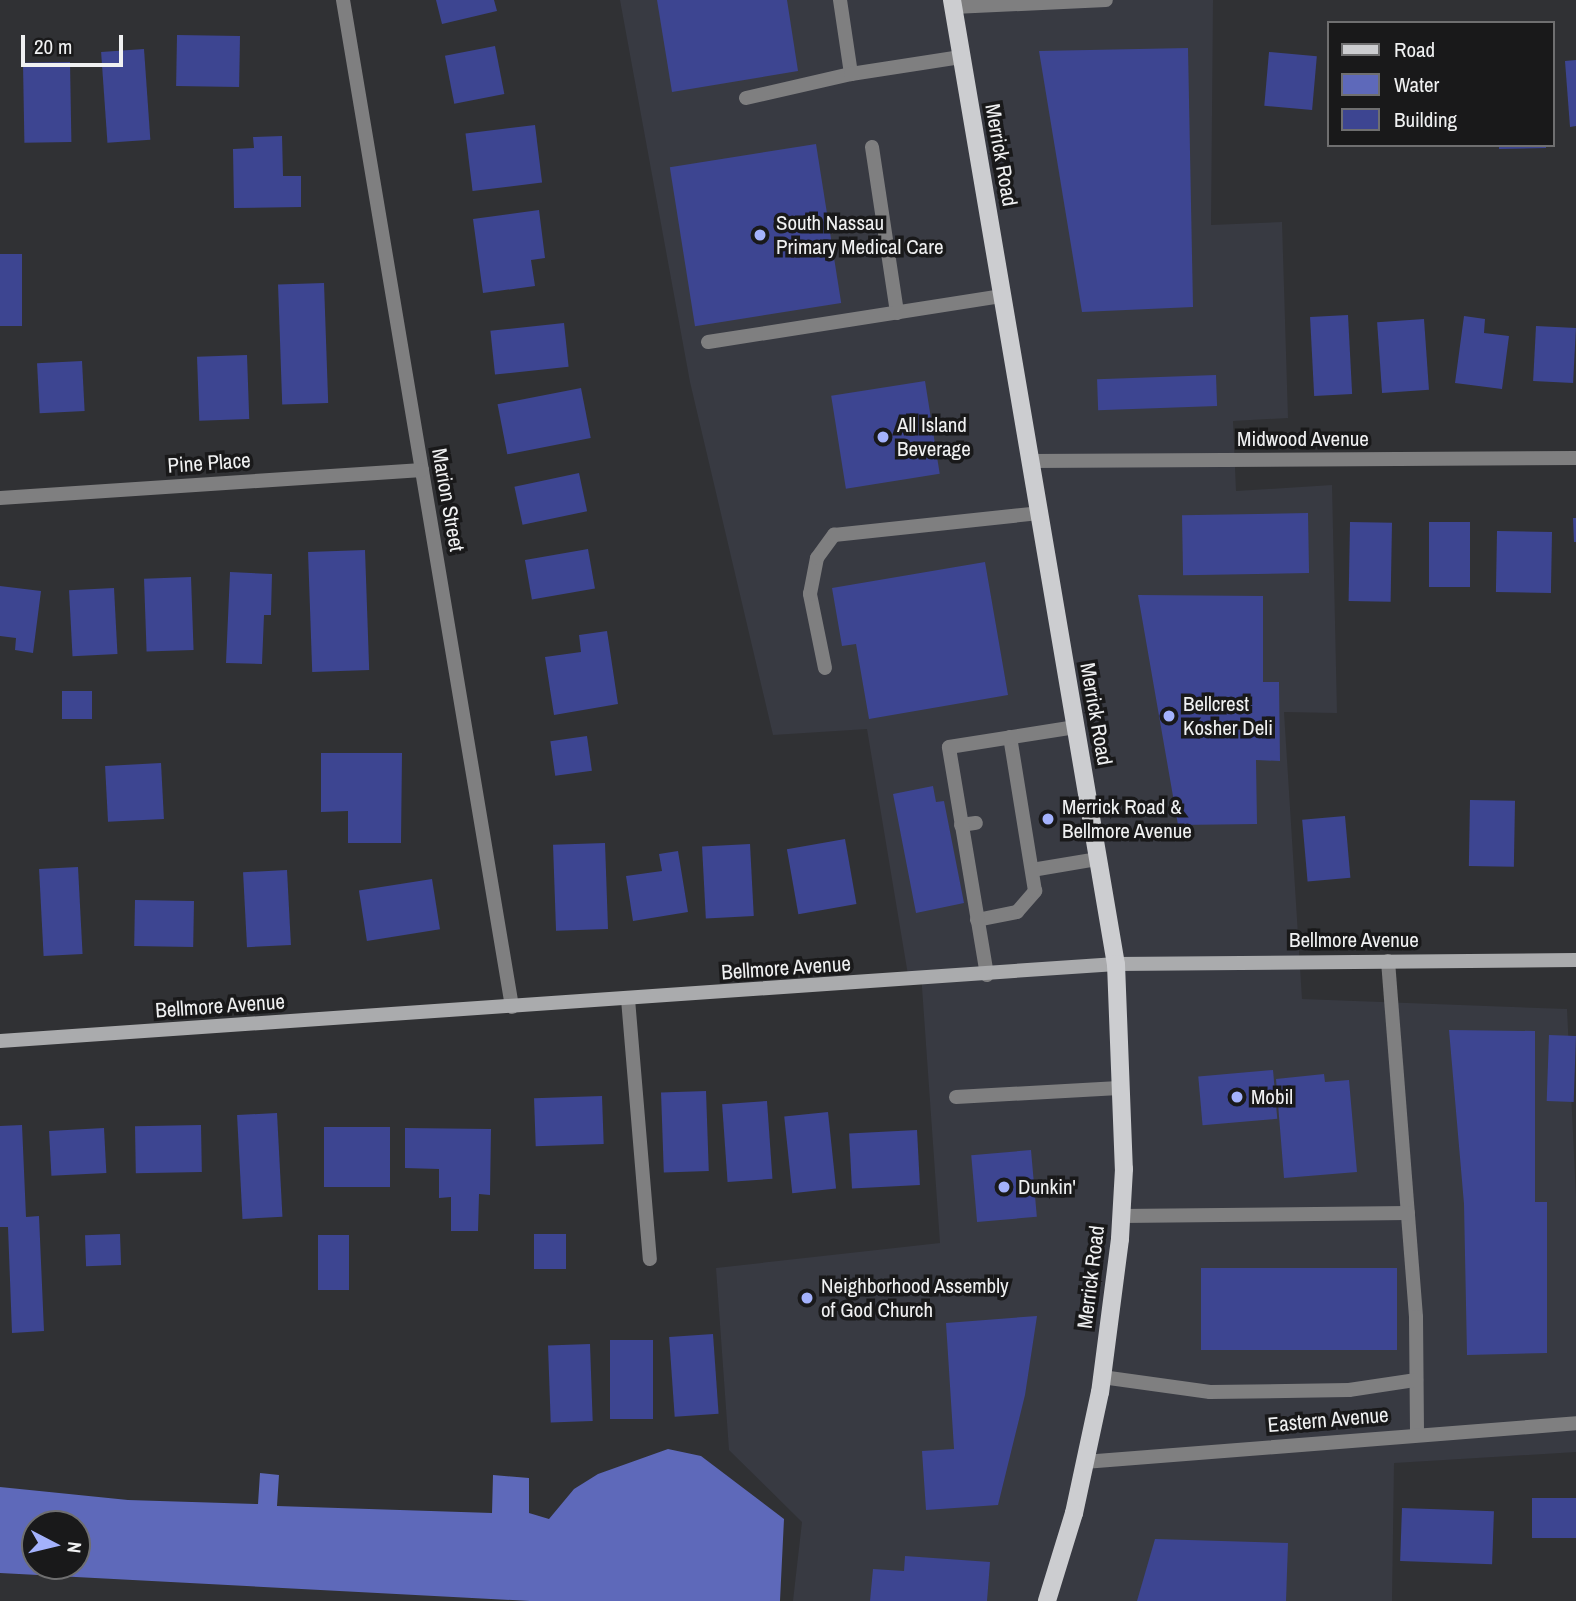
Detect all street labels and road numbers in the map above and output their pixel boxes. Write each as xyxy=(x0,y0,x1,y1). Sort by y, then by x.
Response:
street label: Merrick Road xyxy=(980,102,1022,208)
street label: Midwood Avenue xyxy=(1237,426,1369,452)
street label: Marion Street xyxy=(427,446,469,554)
street label: Pine Place xyxy=(167,448,251,478)
street label: Merrick Road xyxy=(1075,661,1117,767)
street label: Bellmore Avenue xyxy=(1289,927,1419,953)
street label: Bellmore Avenue xyxy=(720,951,852,985)
street label: Bellmore Avenue xyxy=(154,989,286,1023)
street label: Merrick Road xyxy=(1072,1224,1110,1330)
street label: Eastern Avenue xyxy=(1266,1402,1390,1438)

